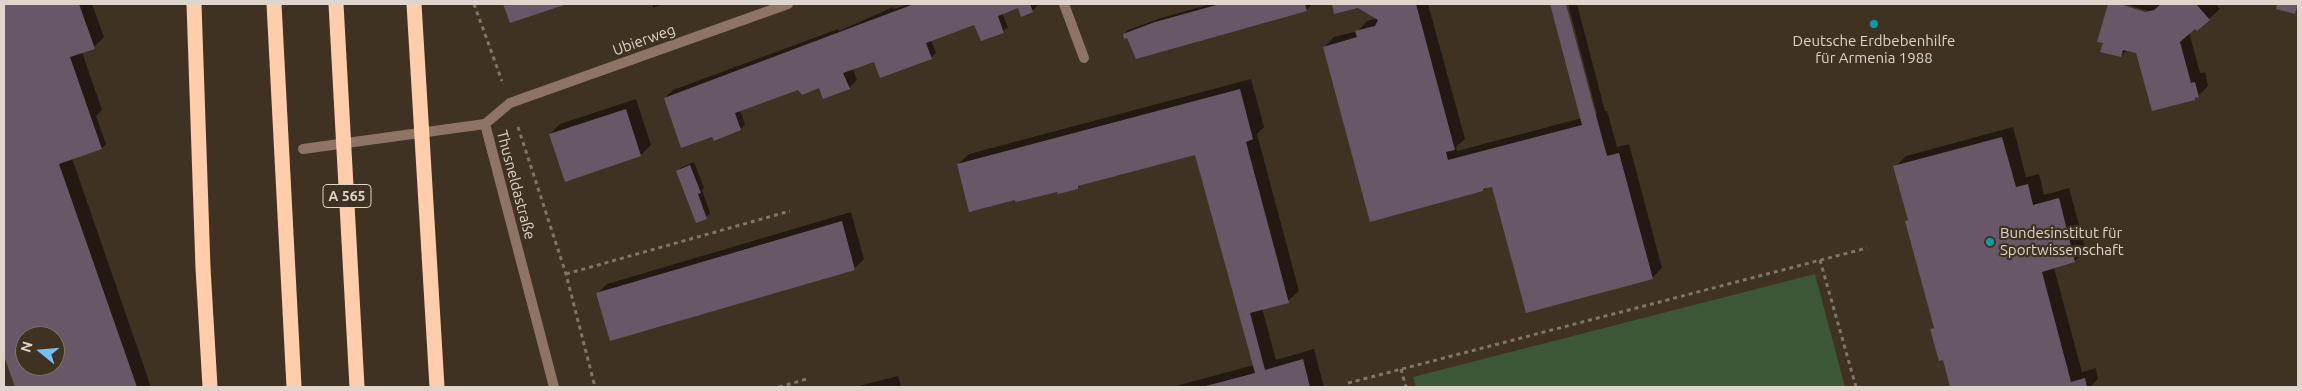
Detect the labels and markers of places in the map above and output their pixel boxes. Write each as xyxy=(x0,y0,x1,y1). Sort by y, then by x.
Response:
marker: Deutsche Erdbebenhilfe für Armenia 1988 xyxy=(1868,18,1880,30)
place label: Deutsche Erdbebenhilfe für Armenia 1988 xyxy=(1793,32,1955,67)
place label: Bundesinstitut für Sportwissenschaft xyxy=(2000,224,2124,259)
marker: Bundesinstitut für Sportwissenschaft xyxy=(1984,236,1996,248)

